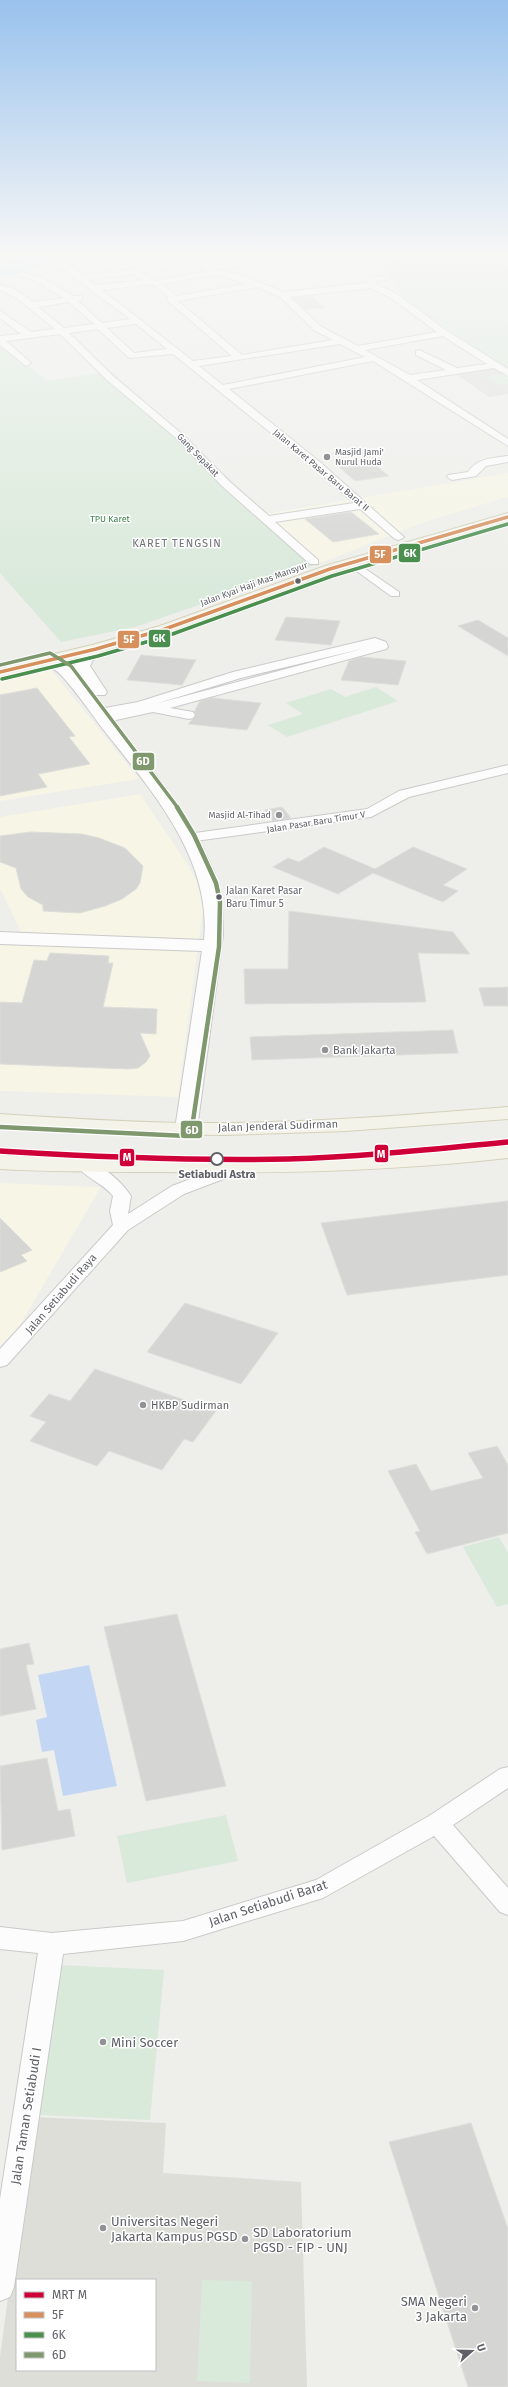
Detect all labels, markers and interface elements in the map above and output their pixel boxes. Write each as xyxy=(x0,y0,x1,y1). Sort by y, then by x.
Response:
street label: Jalan Karet Pasar Baru Barat II xyxy=(271,427,371,513)
street label: Gang Sepakat xyxy=(175,432,221,479)
place label: Masjid Jami' Nurul Huda xyxy=(335,447,384,467)
marker: Masjid Jami' Nurul Huda xyxy=(322,452,332,462)
park label: TPU Karet xyxy=(90,514,131,524)
district label: KARET TENGSIN xyxy=(132,537,222,550)
line badge: 6K xyxy=(398,543,421,563)
line badge: 5F xyxy=(369,545,392,564)
text: 6K xyxy=(403,547,418,560)
text: 5F xyxy=(374,548,386,561)
street label: Jalan Kyai Haji Mas Mansyur xyxy=(199,560,309,608)
unlabelled marker xyxy=(293,576,303,586)
line badge: 6K xyxy=(148,629,171,648)
line badge: 5F xyxy=(117,630,140,649)
text: 6K xyxy=(152,632,167,645)
text: 5F xyxy=(123,633,135,646)
line badge: 6D xyxy=(132,752,155,771)
text: 6D xyxy=(136,755,150,768)
street label: Jalan Pasar Baru Timur V xyxy=(266,809,366,835)
place label: Masjid Al-Tihad xyxy=(209,810,271,820)
marker: Masjid Al-Tihad xyxy=(274,810,284,820)
place label: Jalan Karet Pasar Baru Timur 5 xyxy=(226,885,302,910)
marker: Jalan Karet Pasar Baru Timur 5 xyxy=(214,892,224,902)
place label: Bank Jakarta xyxy=(333,1044,396,1057)
marker: Bank Jakarta xyxy=(320,1045,330,1055)
street label: Jalan Jenderal Sudirman xyxy=(218,1117,338,1135)
line badge: 6D xyxy=(180,1120,203,1139)
text: 6D xyxy=(185,1124,199,1137)
line badge: M xyxy=(374,1144,389,1163)
line badge: M xyxy=(119,1148,135,1167)
text: M xyxy=(377,1148,386,1161)
text: M xyxy=(123,1151,132,1164)
marker: Setiabudi Astra xyxy=(210,1152,224,1166)
place label: Setiabudi Astra xyxy=(178,1168,256,1181)
street label: Jalan Setiabudi Raya xyxy=(23,1251,99,1337)
place label: HKBP Sudirman xyxy=(151,1399,229,1412)
marker: HKBP Sudirman xyxy=(138,1400,148,1410)
street label: Jalan Setiabudi Barat xyxy=(207,1877,330,1929)
place label: Mini Soccer xyxy=(111,2035,178,2050)
marker: Mini Soccer xyxy=(98,2037,108,2047)
street label: Jalan Taman Setiabudi I xyxy=(8,2046,44,2186)
place label: Universitas Negeri Jakarta Kampus PGSD xyxy=(111,2214,238,2244)
marker: Universitas Negeri Jakarta Kampus PGSD xyxy=(98,2223,108,2233)
place label: SD Laboratorium PGSD - FIP - UNJ xyxy=(253,2225,352,2255)
marker: SD Laboratorium PGSD - FIP - UNJ xyxy=(240,2234,250,2244)
legend xyxy=(16,2279,156,2371)
text: MRT M xyxy=(52,2288,87,2302)
place label: SMA Negeri 3 Jakarta xyxy=(401,2294,467,2324)
marker: SMA Negeri 3 Jakarta xyxy=(470,2303,480,2313)
text: 5F xyxy=(52,2308,64,2322)
text: 6K xyxy=(52,2328,66,2342)
north arrow xyxy=(452,2331,492,2371)
text: U xyxy=(474,2342,488,2353)
text: 6D xyxy=(52,2348,66,2362)

